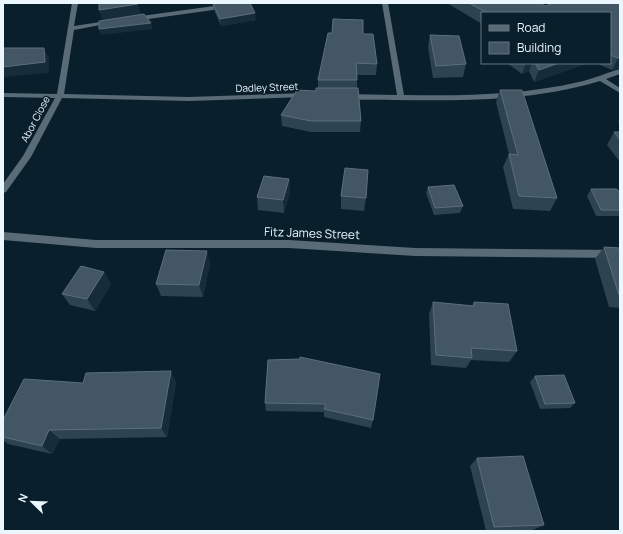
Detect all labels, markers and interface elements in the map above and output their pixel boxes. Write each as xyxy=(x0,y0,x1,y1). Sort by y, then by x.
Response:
legend xyxy=(481,12,611,64)
text: Road xyxy=(517,19,545,36)
text: Building xyxy=(517,39,561,56)
street label: Dadley Street xyxy=(235,79,299,95)
street label: Abor Close xyxy=(17,93,53,144)
street label: Fitz James Street xyxy=(264,223,360,243)
north arrow xyxy=(12,482,52,522)
text: N xyxy=(14,491,31,504)

